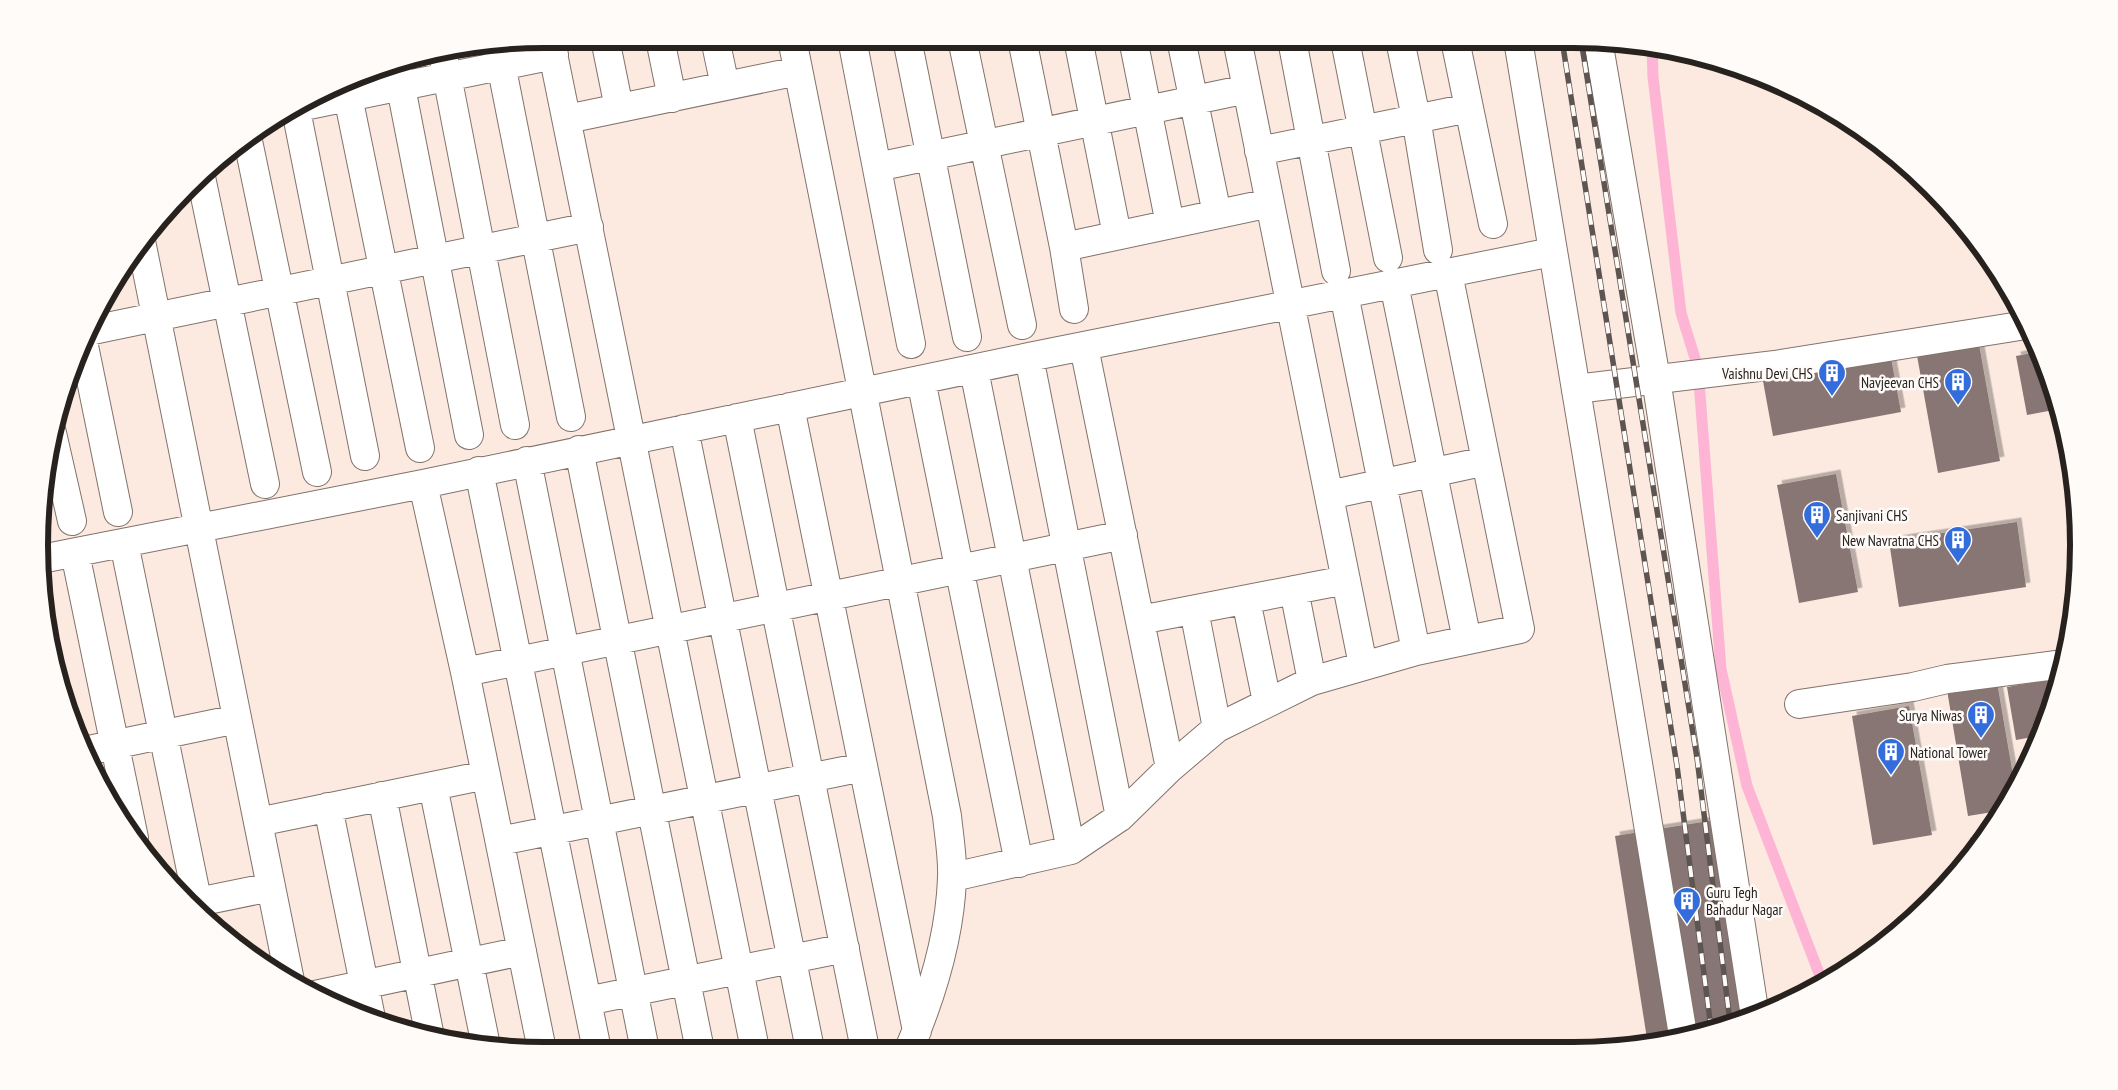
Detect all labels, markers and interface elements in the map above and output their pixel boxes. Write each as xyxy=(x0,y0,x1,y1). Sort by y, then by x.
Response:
building icon: Vaishnu Devi CHS xyxy=(1817,358,1847,397)
place label: Vaishnu Devi CHS xyxy=(1721,364,1813,383)
building icon: Navjeevan CHS xyxy=(1943,367,1973,406)
place label: Navjeevan CHS xyxy=(1861,373,1939,392)
building icon: Sanjivani CHS xyxy=(1802,500,1832,539)
place label: Sanjivani CHS xyxy=(1836,506,1908,525)
building icon: New Navratna CHS xyxy=(1943,525,1973,564)
place label: New Navratna CHS xyxy=(1842,531,1939,550)
building icon: Surya Niwas xyxy=(1966,700,1996,739)
place label: Surya Niwas xyxy=(1899,706,1962,725)
building icon: National Tower xyxy=(1876,737,1906,776)
place label: National Tower xyxy=(1910,743,1988,762)
place label: Guru Tegh Bahadur Nagar xyxy=(1706,883,1784,919)
building icon: Guru Tegh Bahadur Nagar xyxy=(1672,886,1702,925)

